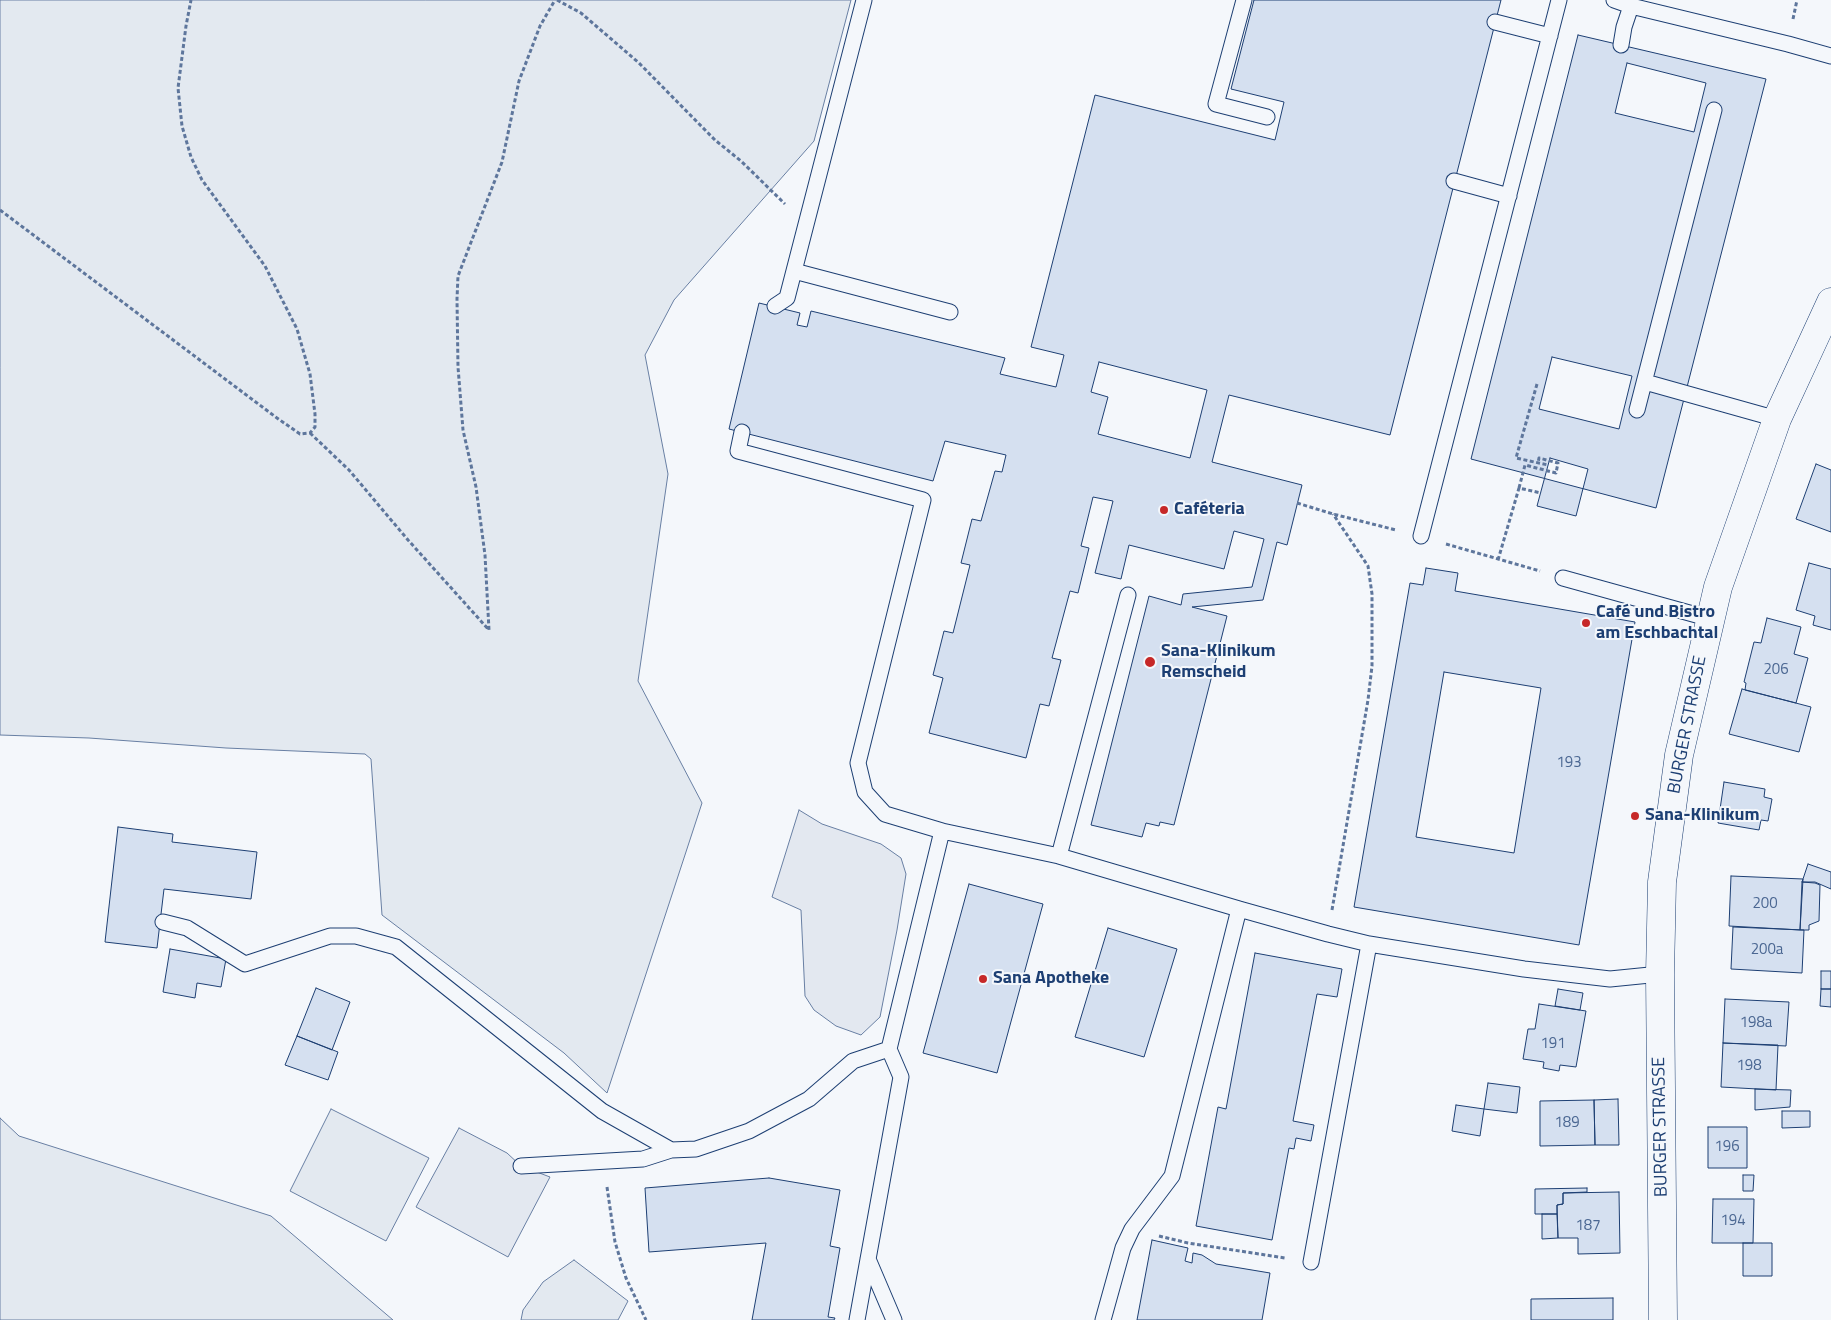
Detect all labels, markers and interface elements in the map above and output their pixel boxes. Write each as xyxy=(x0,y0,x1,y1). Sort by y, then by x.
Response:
place label: Caféteria xyxy=(1174,499,1245,521)
marker: Caféteria xyxy=(1158,504,1170,516)
place label: Café und Bistro am Eschbachtal xyxy=(1596,602,1718,644)
marker: Café und Bistro am Eschbachtal xyxy=(1580,617,1592,629)
place label: Sana-Klinikum Remscheid xyxy=(1161,641,1276,684)
street label: BURGER STRASSE xyxy=(1664,654,1712,796)
marker: Sana-Klinikum Remscheid xyxy=(1143,655,1157,669)
house number: 206 xyxy=(1763,661,1789,679)
house number: 193 xyxy=(1556,754,1582,772)
place label: Sana-Klinikum xyxy=(1645,805,1760,827)
marker: Sana-Klinikum xyxy=(1629,810,1641,822)
house number: 200 xyxy=(1752,895,1778,913)
house number: 200a xyxy=(1751,941,1783,959)
place label: Sana Apotheke xyxy=(993,968,1109,990)
marker: Sana Apotheke xyxy=(977,973,989,985)
house number: 198a xyxy=(1740,1014,1772,1032)
house number: 191 xyxy=(1540,1035,1566,1053)
street label: BURGER STRASSE xyxy=(1649,1057,1673,1197)
house number: 198 xyxy=(1736,1057,1762,1075)
house number: 189 xyxy=(1554,1114,1580,1132)
house number: 196 xyxy=(1714,1138,1740,1156)
house number: 194 xyxy=(1720,1212,1746,1230)
house number: 187 xyxy=(1575,1217,1601,1235)

